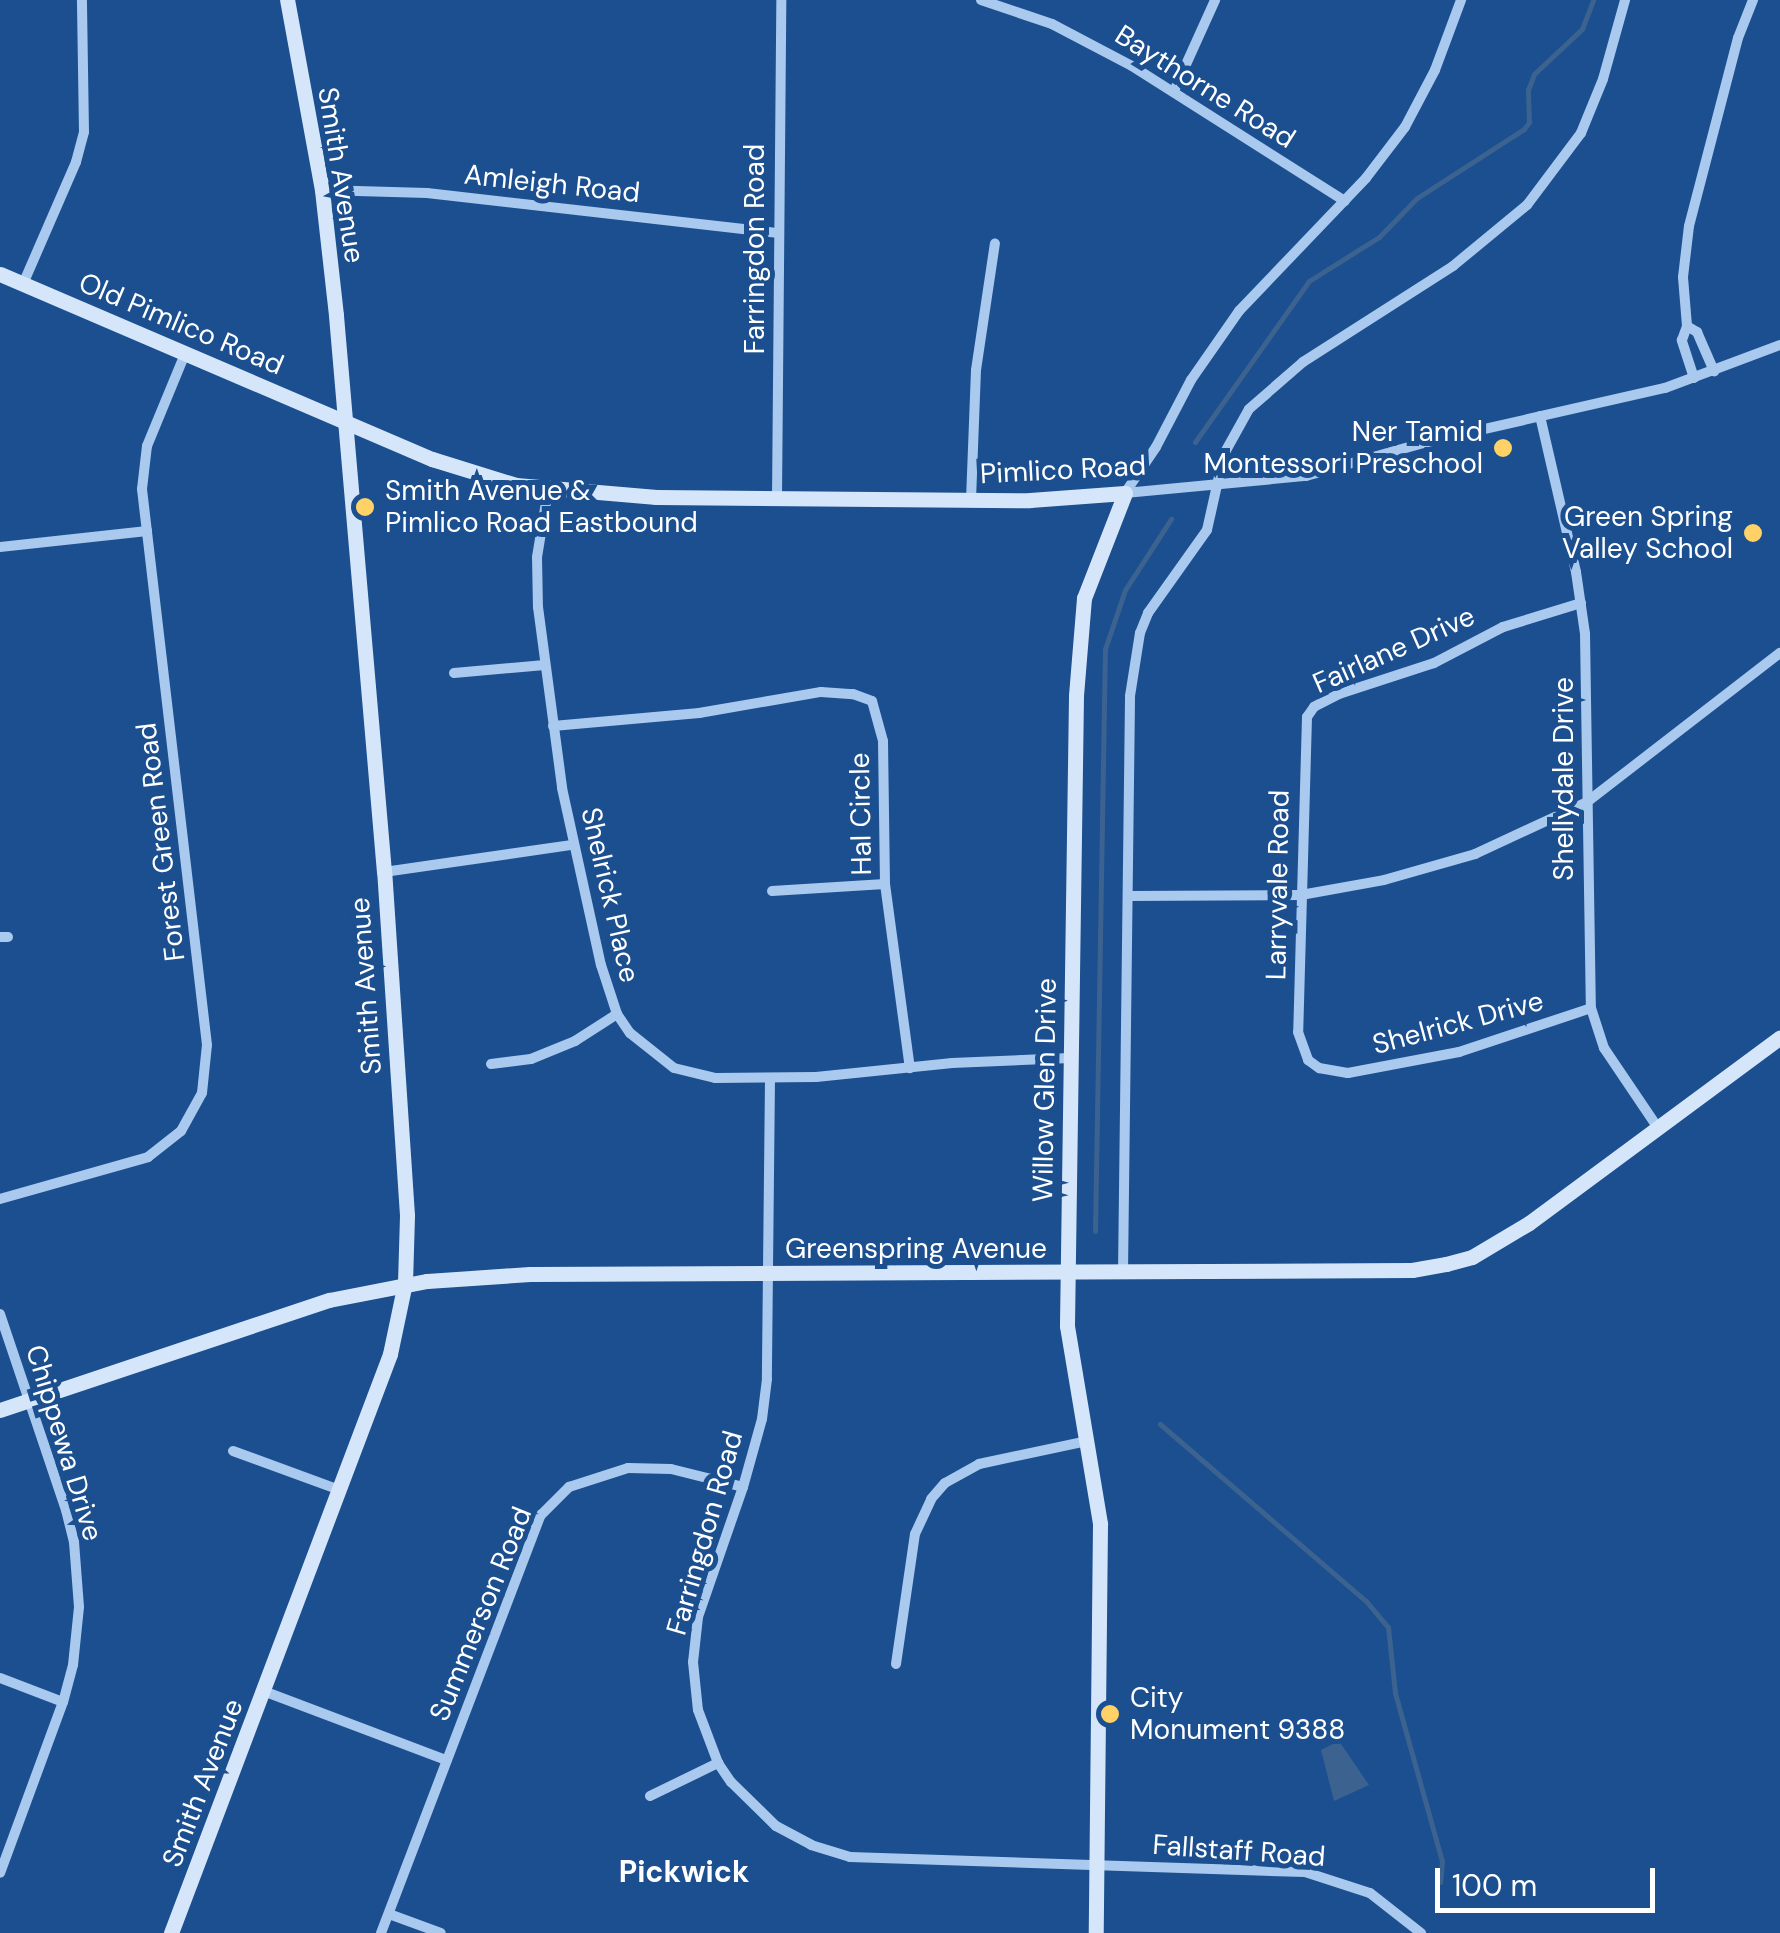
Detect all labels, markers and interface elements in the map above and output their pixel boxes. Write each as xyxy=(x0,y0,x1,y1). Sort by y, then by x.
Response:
street label: Baythorne Road xyxy=(1109,18,1301,156)
street label: Smith Avenue xyxy=(311,85,371,265)
street label: Farringdon Road xyxy=(738,144,772,354)
street label: Amleigh Road xyxy=(462,158,642,210)
street label: Old Pimlico Road xyxy=(74,266,288,382)
place label: Ner Tamid Montessori Preschool xyxy=(1203,415,1483,481)
marker: Ner Tamid Montessori Preschool xyxy=(1492,437,1514,459)
street label: Pimlico Road xyxy=(979,449,1147,491)
place label: Smith Avenue & Pimlico Road Eastbound xyxy=(385,474,698,540)
marker: Smith Avenue & Pimlico Road Eastbound xyxy=(354,496,376,518)
place label: Green Spring Valley School xyxy=(1562,500,1733,566)
marker: Green Spring Valley School xyxy=(1742,522,1764,544)
street label: Fairlane Drive xyxy=(1308,599,1480,701)
street label: Shellydale Drive xyxy=(1547,677,1581,881)
street label: Forest Green Road xyxy=(130,721,192,963)
street label: Hal Circle xyxy=(843,752,879,876)
street label: Larryvale Road xyxy=(1260,790,1296,980)
street label: Shelrick Place xyxy=(574,804,646,986)
street label: Smith Avenue xyxy=(343,896,389,1076)
street label: Willow Glen Drive xyxy=(1026,978,1064,1202)
street label: Shelrick Drive xyxy=(1369,984,1547,1062)
street label: Greenspring Avenue xyxy=(785,1232,1047,1266)
street label: Chippewa Drive xyxy=(18,1341,110,1545)
street label: Farringdon Road xyxy=(660,1427,750,1639)
street label: Summerson Road xyxy=(423,1502,539,1726)
place label: City Monument 9388 xyxy=(1130,1681,1345,1747)
street label: Smith Avenue xyxy=(155,1694,251,1872)
marker: City Monument 9388 xyxy=(1099,1703,1121,1725)
street label: Fallstaff Road xyxy=(1152,1828,1326,1874)
scale bar xyxy=(1440,1848,1660,1910)
district label: Pickwick xyxy=(619,1854,749,1890)
text: 100 m xyxy=(1452,1866,1537,1905)

